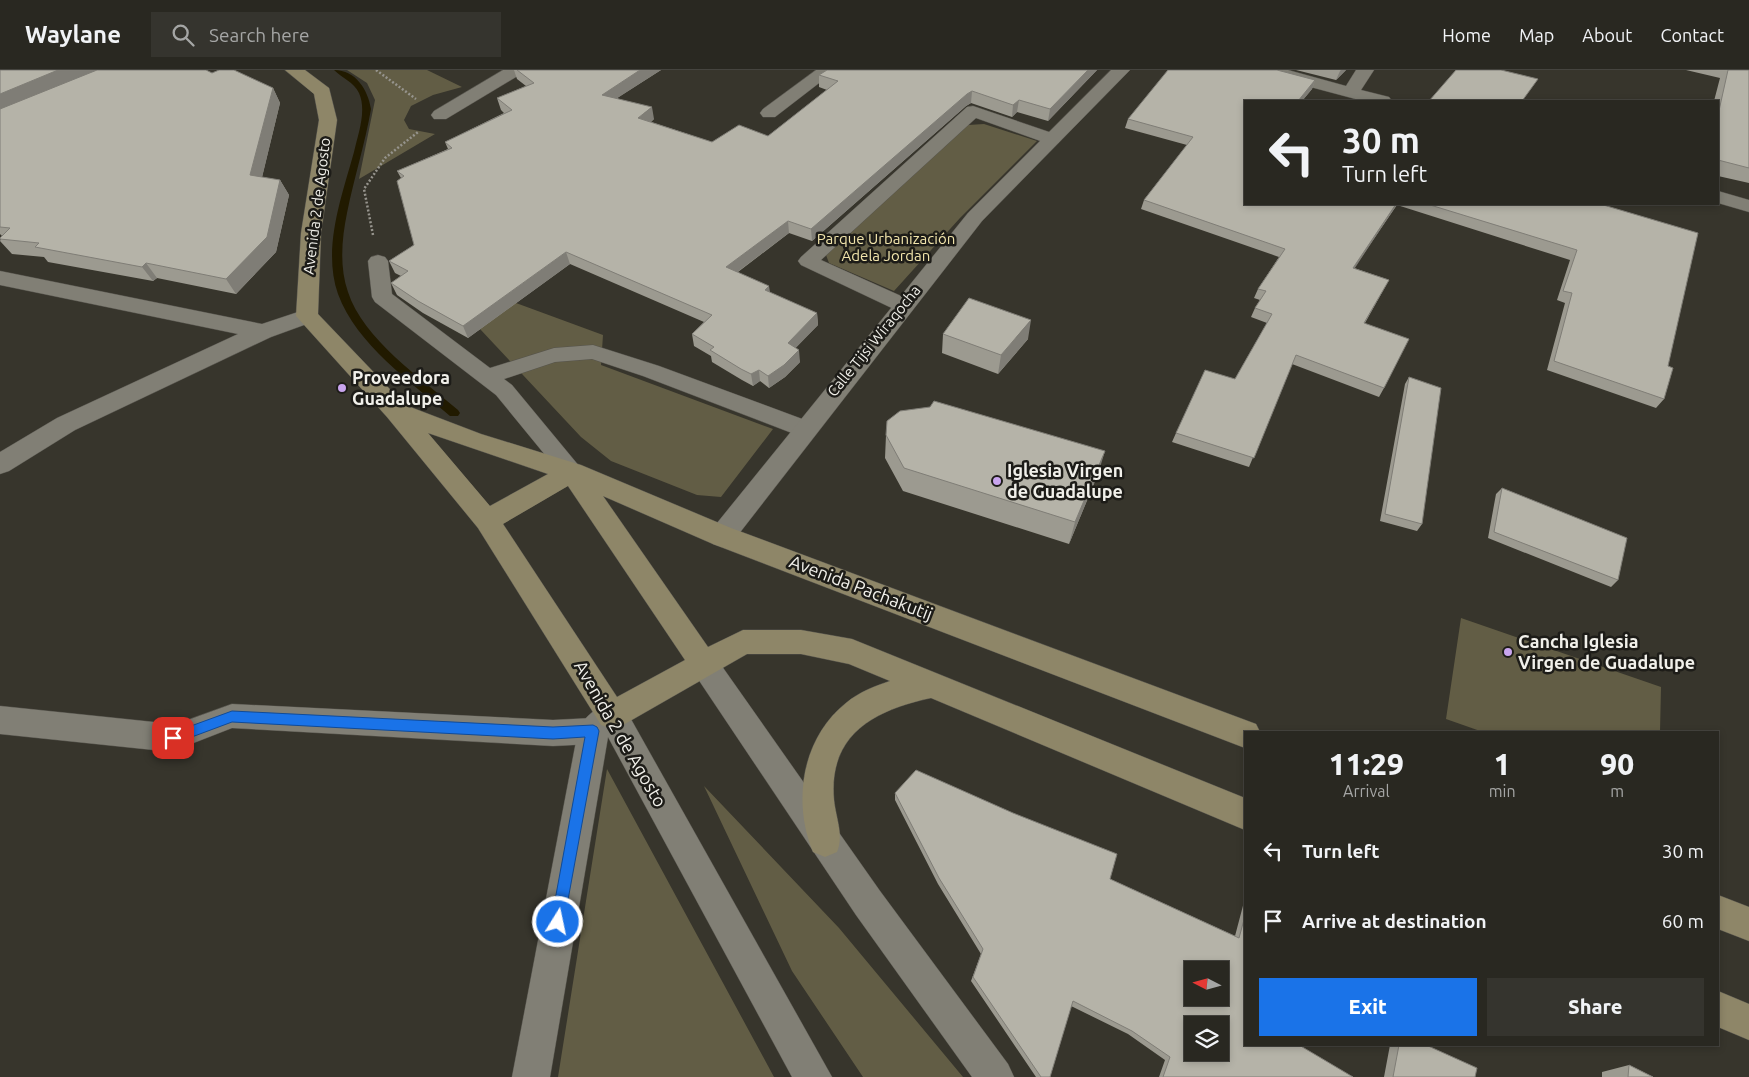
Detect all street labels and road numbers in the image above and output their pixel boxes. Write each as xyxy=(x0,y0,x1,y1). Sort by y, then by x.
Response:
street label: Avenida 2 de Agosto xyxy=(300,136,333,275)
street label: Calle Tijsi Wiraqocha xyxy=(824,282,924,400)
street label: Avenida Pachakutij xyxy=(787,551,936,624)
street label: Avenida 2 de Agosto xyxy=(571,657,671,810)

